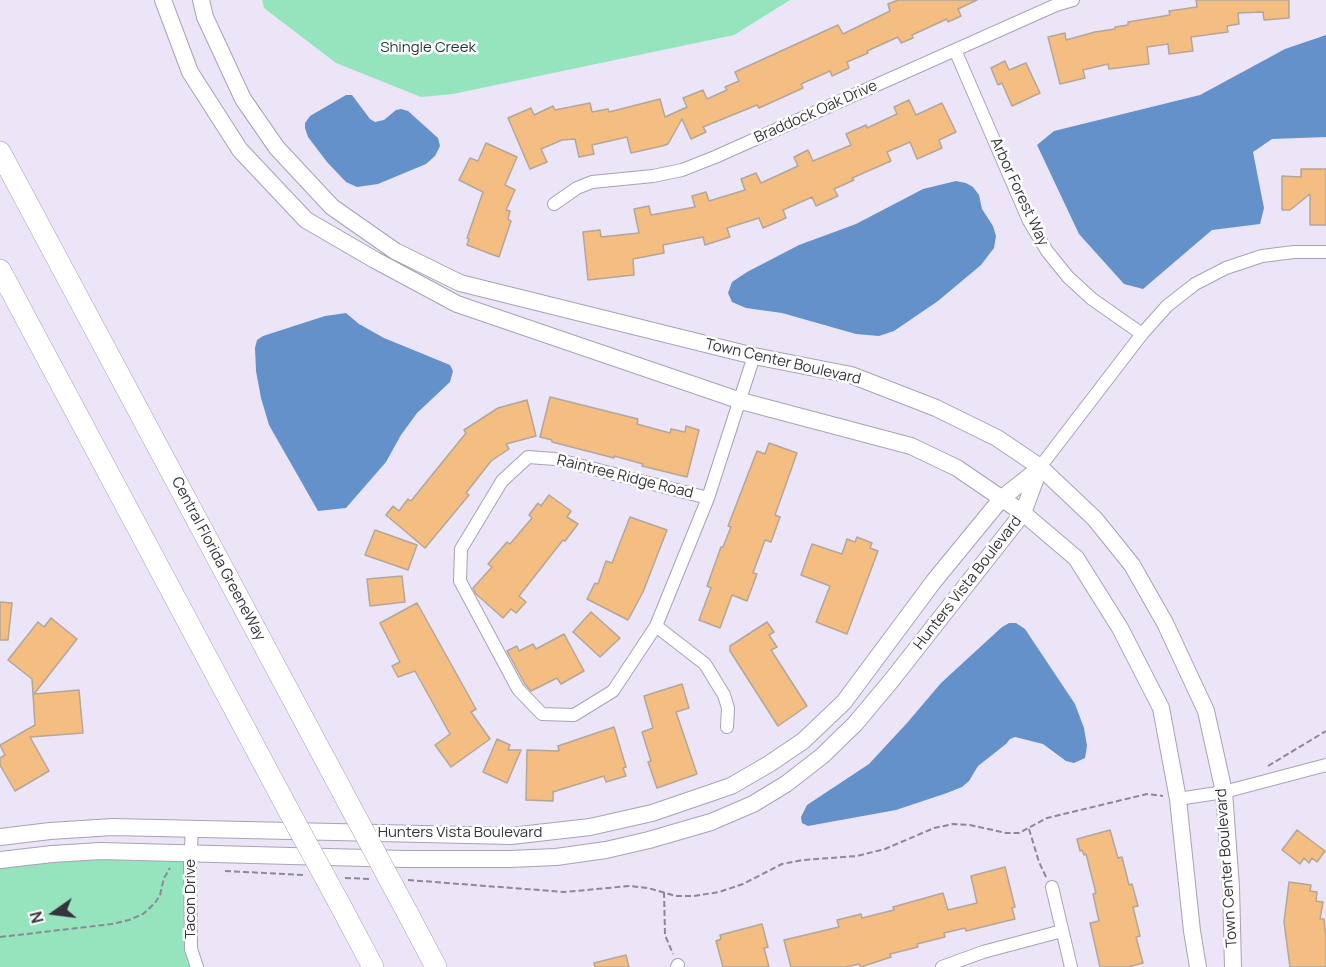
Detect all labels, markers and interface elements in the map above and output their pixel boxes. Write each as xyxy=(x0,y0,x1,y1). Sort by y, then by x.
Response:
park label: Shingle Creek xyxy=(380,39,476,57)
street label: Braddock Oak Drive xyxy=(752,77,880,147)
street label: Arbor Forest Way xyxy=(986,135,1052,249)
street label: Town Center Boulevard xyxy=(703,335,863,389)
street label: Raintree Ridge Road xyxy=(555,451,695,503)
street label: Central Florida GreeneWay xyxy=(167,474,269,644)
street label: Hunters Vista Boulevard xyxy=(910,513,1026,653)
street label: Town Center Boulevard xyxy=(1212,788,1242,948)
street label: Hunters Vista Boulevard xyxy=(378,824,542,842)
street label: Tacon Drive xyxy=(182,859,200,939)
north arrow xyxy=(24,883,84,943)
text: N xyxy=(24,909,49,926)

